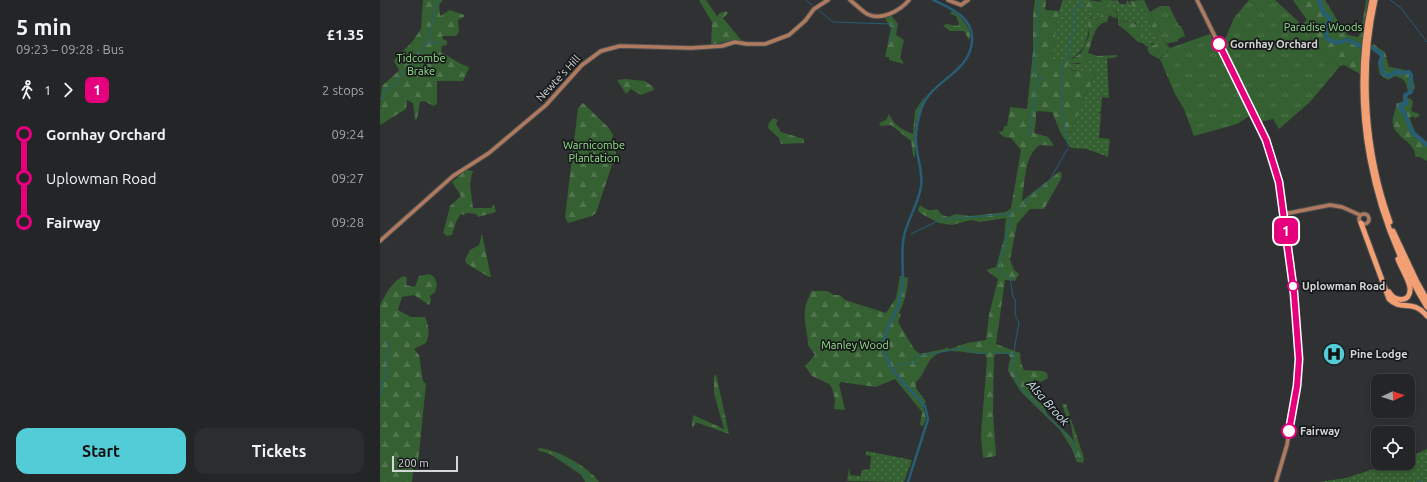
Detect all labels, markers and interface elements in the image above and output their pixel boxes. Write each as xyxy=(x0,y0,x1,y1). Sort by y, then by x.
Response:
text: 5 min xyxy=(16,14,72,39)
park label: Paradise Woods xyxy=(1284,21,1362,33)
text: £1.35 xyxy=(326,26,364,43)
marker: Gornhay Orchard xyxy=(1211,36,1227,52)
place label: Gornhay Orchard xyxy=(1230,38,1318,50)
text: 09:23 – 09:28 · Bus xyxy=(16,42,124,56)
park label: Tidcombe Brake xyxy=(397,52,445,77)
street label: Newte's Hill xyxy=(534,52,582,104)
icon: walk xyxy=(16,79,38,101)
icon: forward xyxy=(57,79,79,101)
text: 1 xyxy=(93,82,101,98)
text: 1 xyxy=(44,83,51,97)
text: 2 stops xyxy=(322,83,364,97)
text: Gornhay Orchard xyxy=(46,126,166,143)
text: 09:24 xyxy=(331,127,364,141)
park label: Warnicombe Plantation xyxy=(563,139,625,164)
text: Uplowman Road xyxy=(46,170,157,187)
text: 09:27 xyxy=(331,171,364,185)
text: Fairway xyxy=(46,214,101,231)
text: 09:28 xyxy=(331,215,364,229)
line badge: 1 xyxy=(1273,218,1299,244)
text: 1 xyxy=(1282,223,1290,239)
marker: Uplowman Road xyxy=(1287,280,1299,292)
place label: Uplowman Road xyxy=(1302,280,1385,292)
park label: Manley Wood xyxy=(821,339,889,351)
hospital icon: Pine Lodge xyxy=(1321,341,1347,367)
place label: Pine Lodge xyxy=(1350,348,1407,360)
north arrow xyxy=(1371,374,1415,418)
map controls xyxy=(1371,374,1415,470)
water label: Alsa Brook xyxy=(1024,377,1073,429)
marker: Fairway xyxy=(1281,423,1297,439)
place label: Fairway xyxy=(1300,425,1340,437)
button: locate xyxy=(1371,426,1415,470)
button: Start xyxy=(16,428,186,474)
button: Tickets xyxy=(194,428,364,474)
scale bar xyxy=(392,454,458,473)
text: 200 m xyxy=(398,457,429,469)

